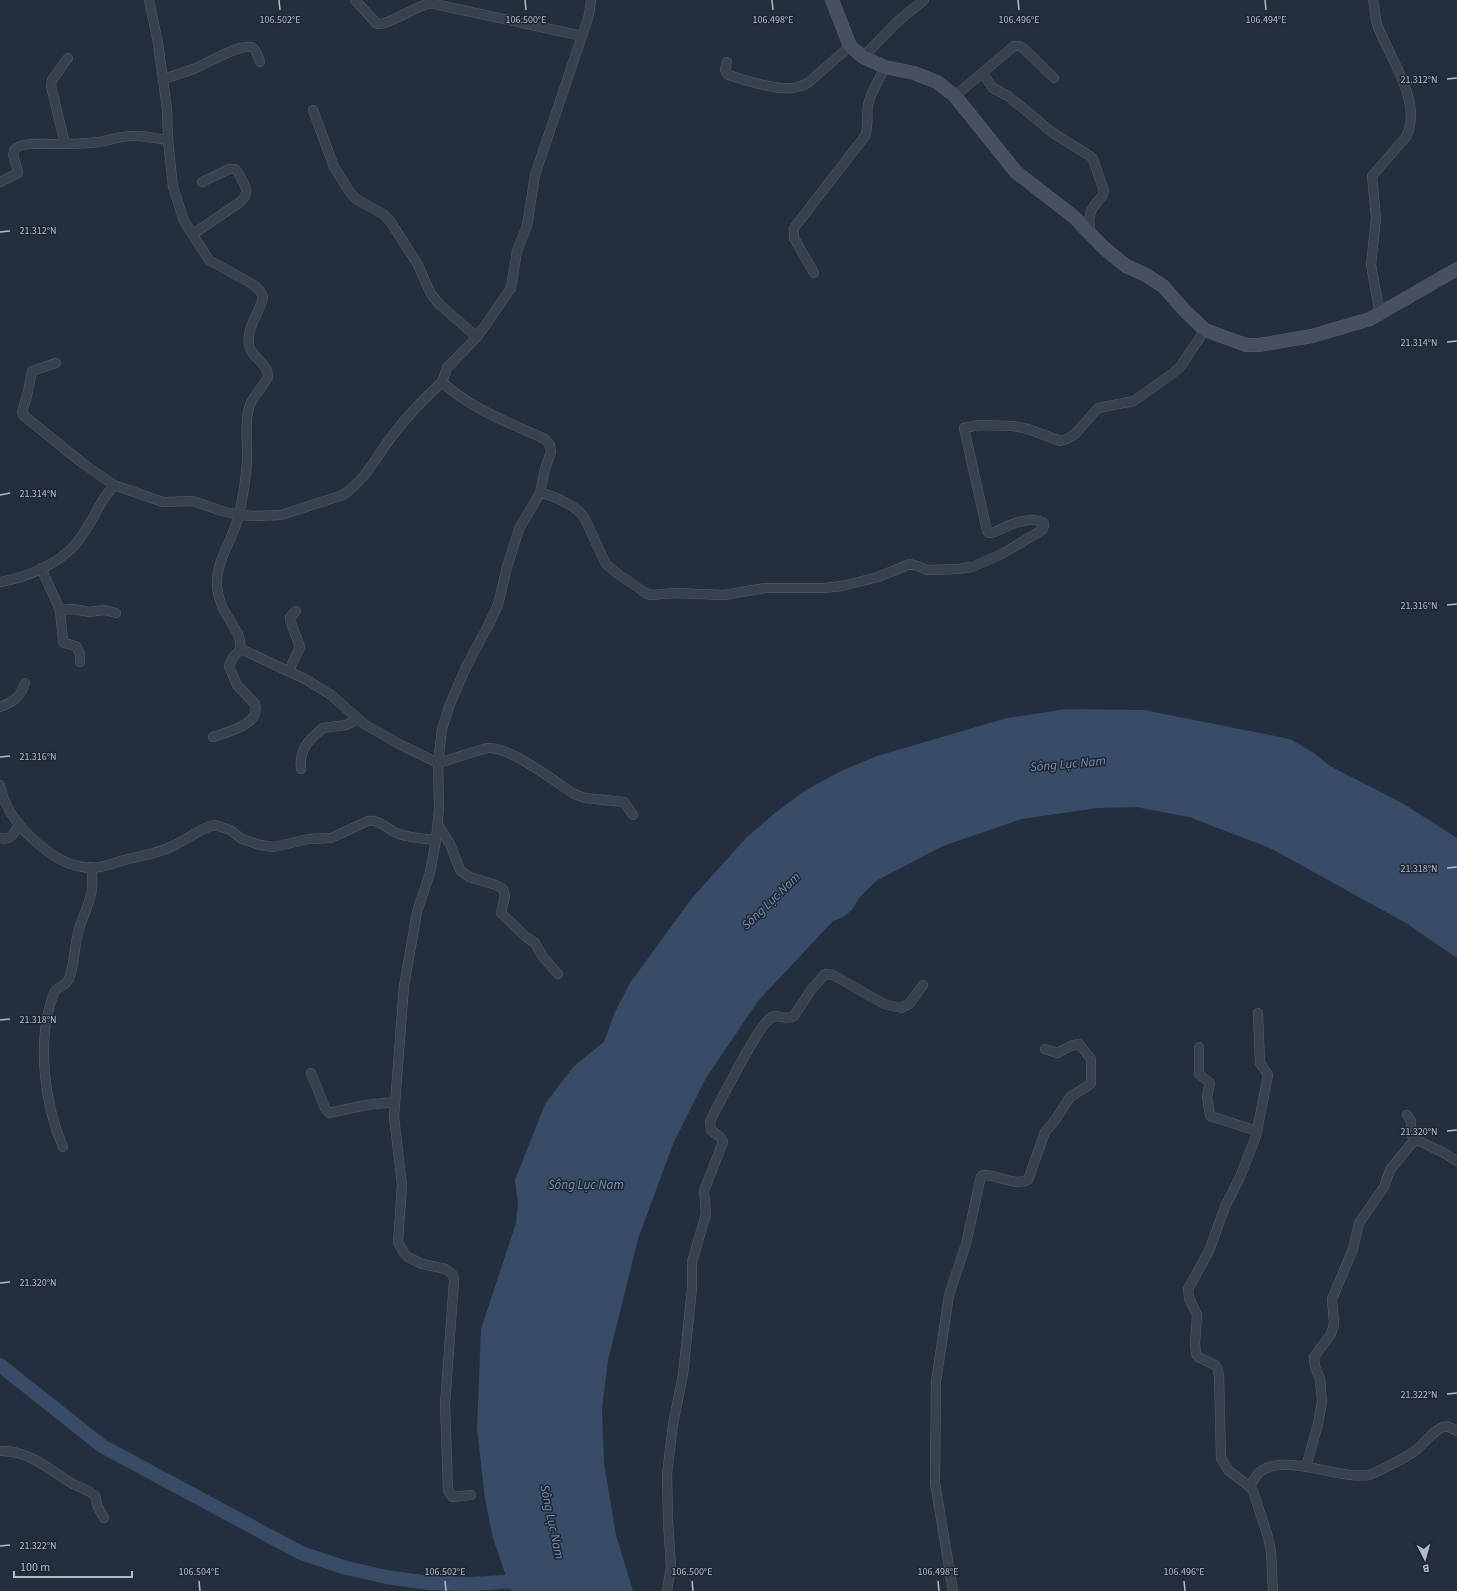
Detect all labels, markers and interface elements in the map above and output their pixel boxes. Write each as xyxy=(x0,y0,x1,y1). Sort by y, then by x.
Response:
text: 106.502°E xyxy=(260,13,300,27)
text: 106.500°E xyxy=(506,13,546,27)
text: 106.498°E xyxy=(753,13,793,27)
text: 106.496°E xyxy=(999,13,1039,27)
text: 106.494°E xyxy=(1246,13,1286,27)
text: 21.312°N xyxy=(1400,73,1438,87)
text: 21.312°N xyxy=(19,224,57,238)
text: 21.314°N xyxy=(1400,336,1438,350)
text: 21.314°N xyxy=(19,487,57,501)
text: 21.316°N xyxy=(1400,599,1438,613)
text: 21.316°N xyxy=(19,750,57,764)
water label: Sông Lục Nam xyxy=(1029,752,1107,776)
text: 21.318°N xyxy=(1400,862,1438,876)
water label: Sông Lục Nam xyxy=(737,868,805,934)
text: 21.318°N xyxy=(19,1013,57,1027)
text: 21.320°N xyxy=(1400,1125,1438,1139)
water label: Sông Lục Nam xyxy=(548,1176,624,1194)
text: 21.320°N xyxy=(19,1276,57,1290)
text: 21.322°N xyxy=(1400,1388,1438,1402)
water label: Sông Lục Nam xyxy=(535,1483,569,1561)
text: 21.322°N xyxy=(19,1539,57,1553)
north arrow xyxy=(1405,1539,1445,1579)
scale bar xyxy=(14,1553,132,1579)
text: 100 m xyxy=(20,1559,50,1576)
text: B xyxy=(1422,1561,1430,1576)
text: 106.504°E xyxy=(179,1565,219,1579)
text: 106.502°E xyxy=(425,1565,465,1579)
text: 106.500°E xyxy=(672,1565,712,1579)
text: 106.498°E xyxy=(918,1565,958,1579)
text: 106.496°E xyxy=(1164,1565,1204,1579)

